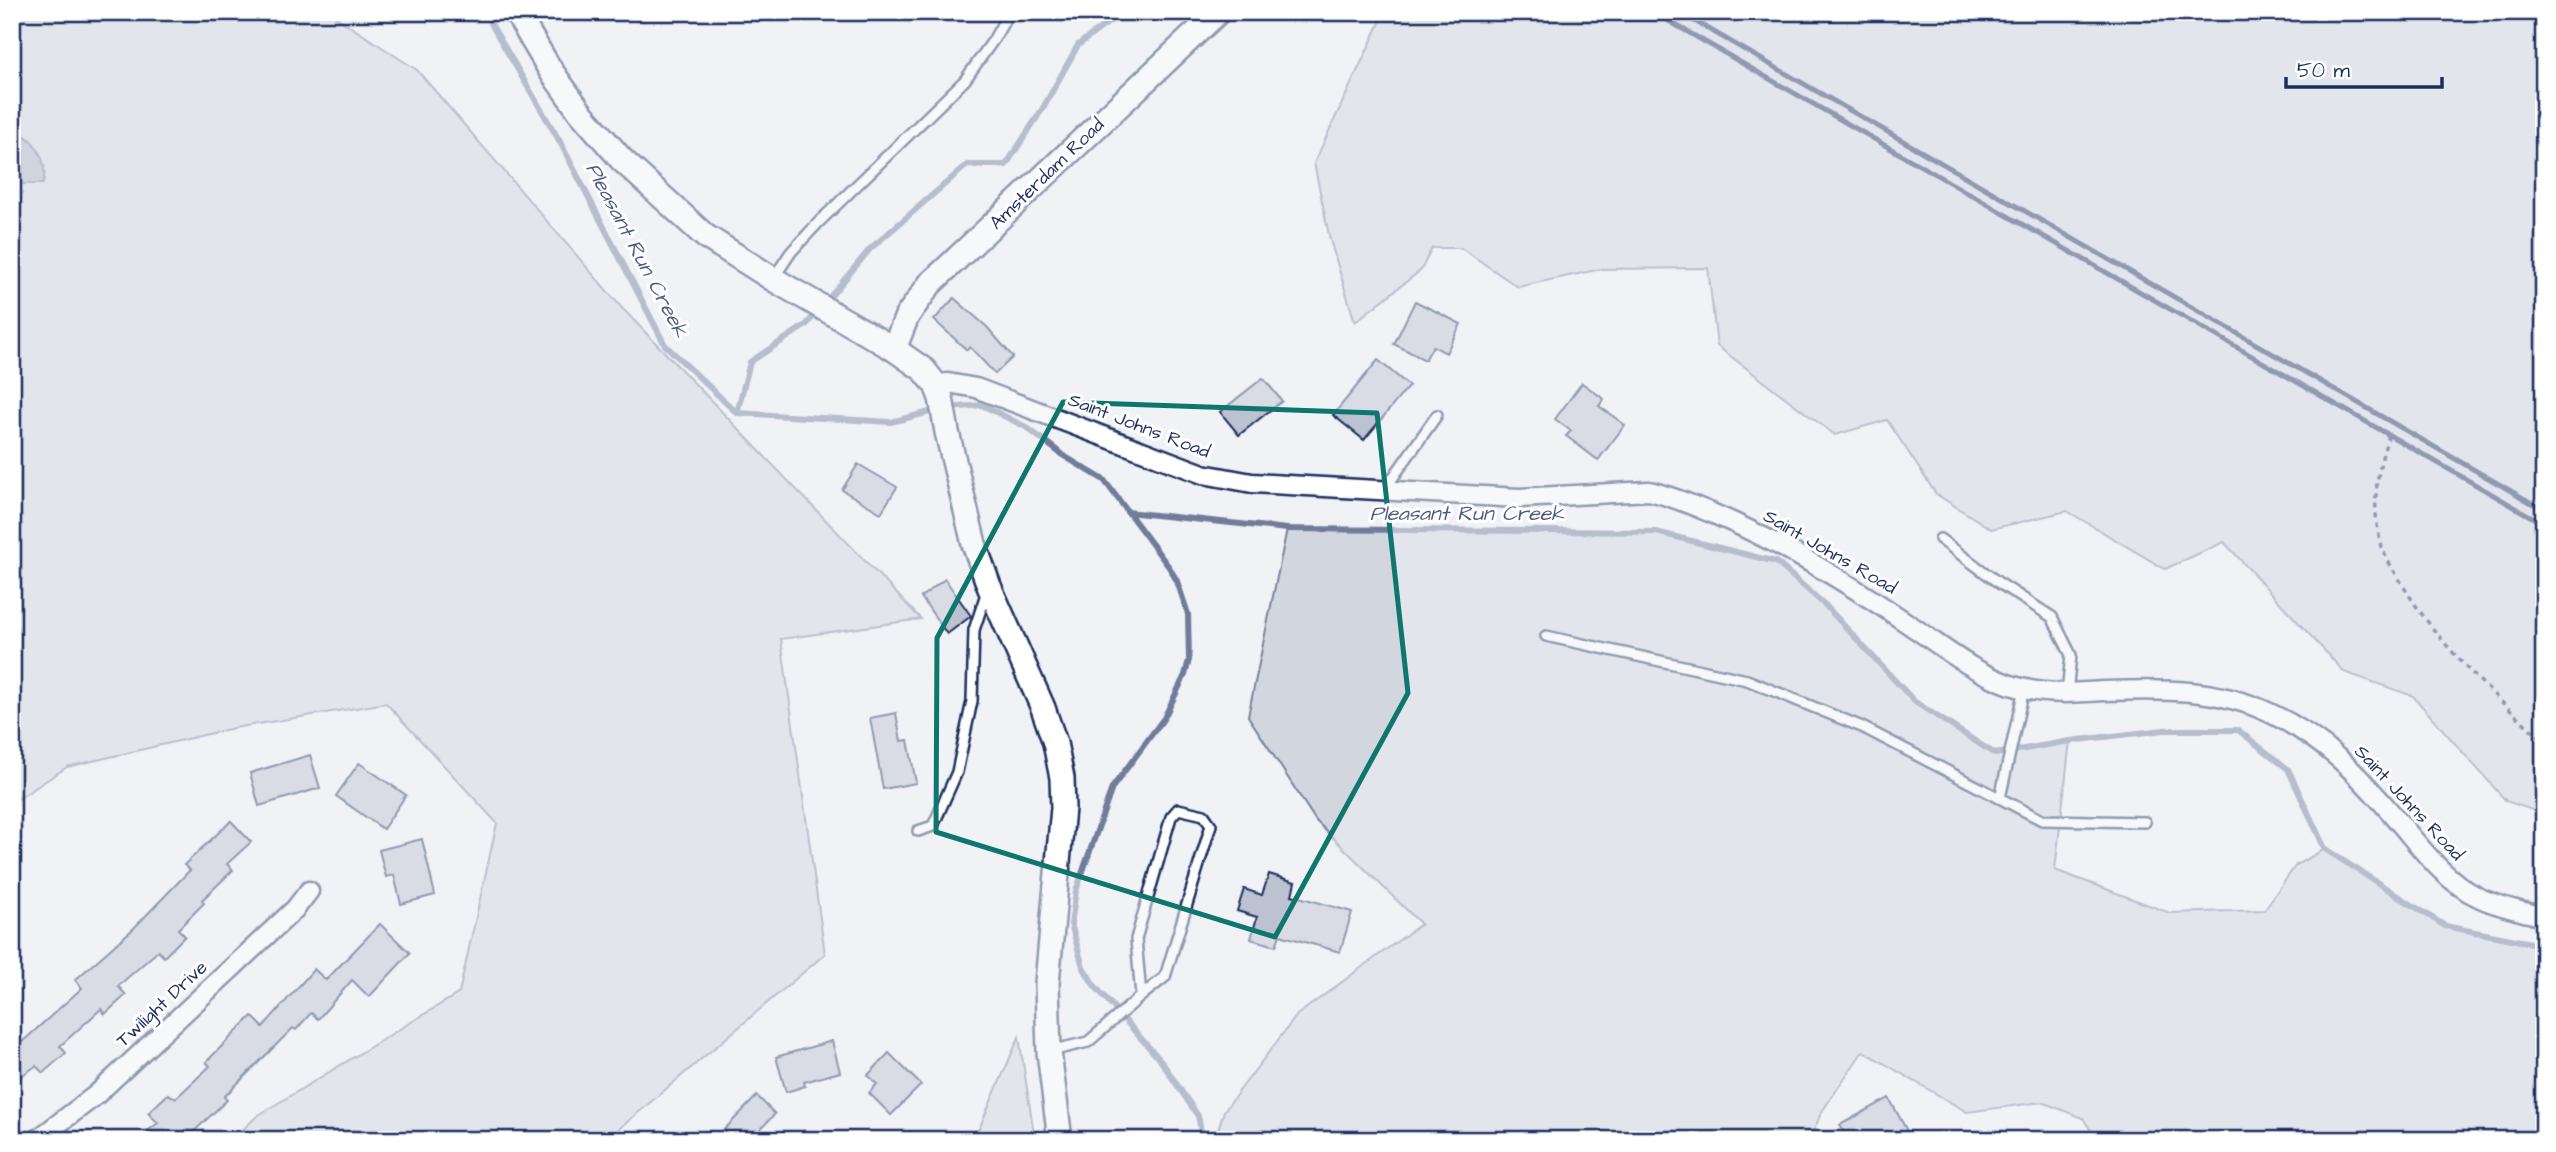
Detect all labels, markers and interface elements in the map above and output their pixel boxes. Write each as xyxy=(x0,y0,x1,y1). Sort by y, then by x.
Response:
scale bar xyxy=(2286,46,2442,90)
text: 50 m xyxy=(2297,56,2351,85)
street label: Amsterdam Road xyxy=(984,112,1111,236)
water label: Pleasant Run Creek xyxy=(579,158,696,343)
street label: Saint Johns Road xyxy=(1064,387,1214,466)
water label: Pleasant Run Creek xyxy=(1370,499,1565,528)
street label: Saint Johns Road xyxy=(1758,503,1902,601)
street label: Saint Johns Road xyxy=(2348,739,2470,867)
street label: Twilight Drive xyxy=(110,954,214,1054)

